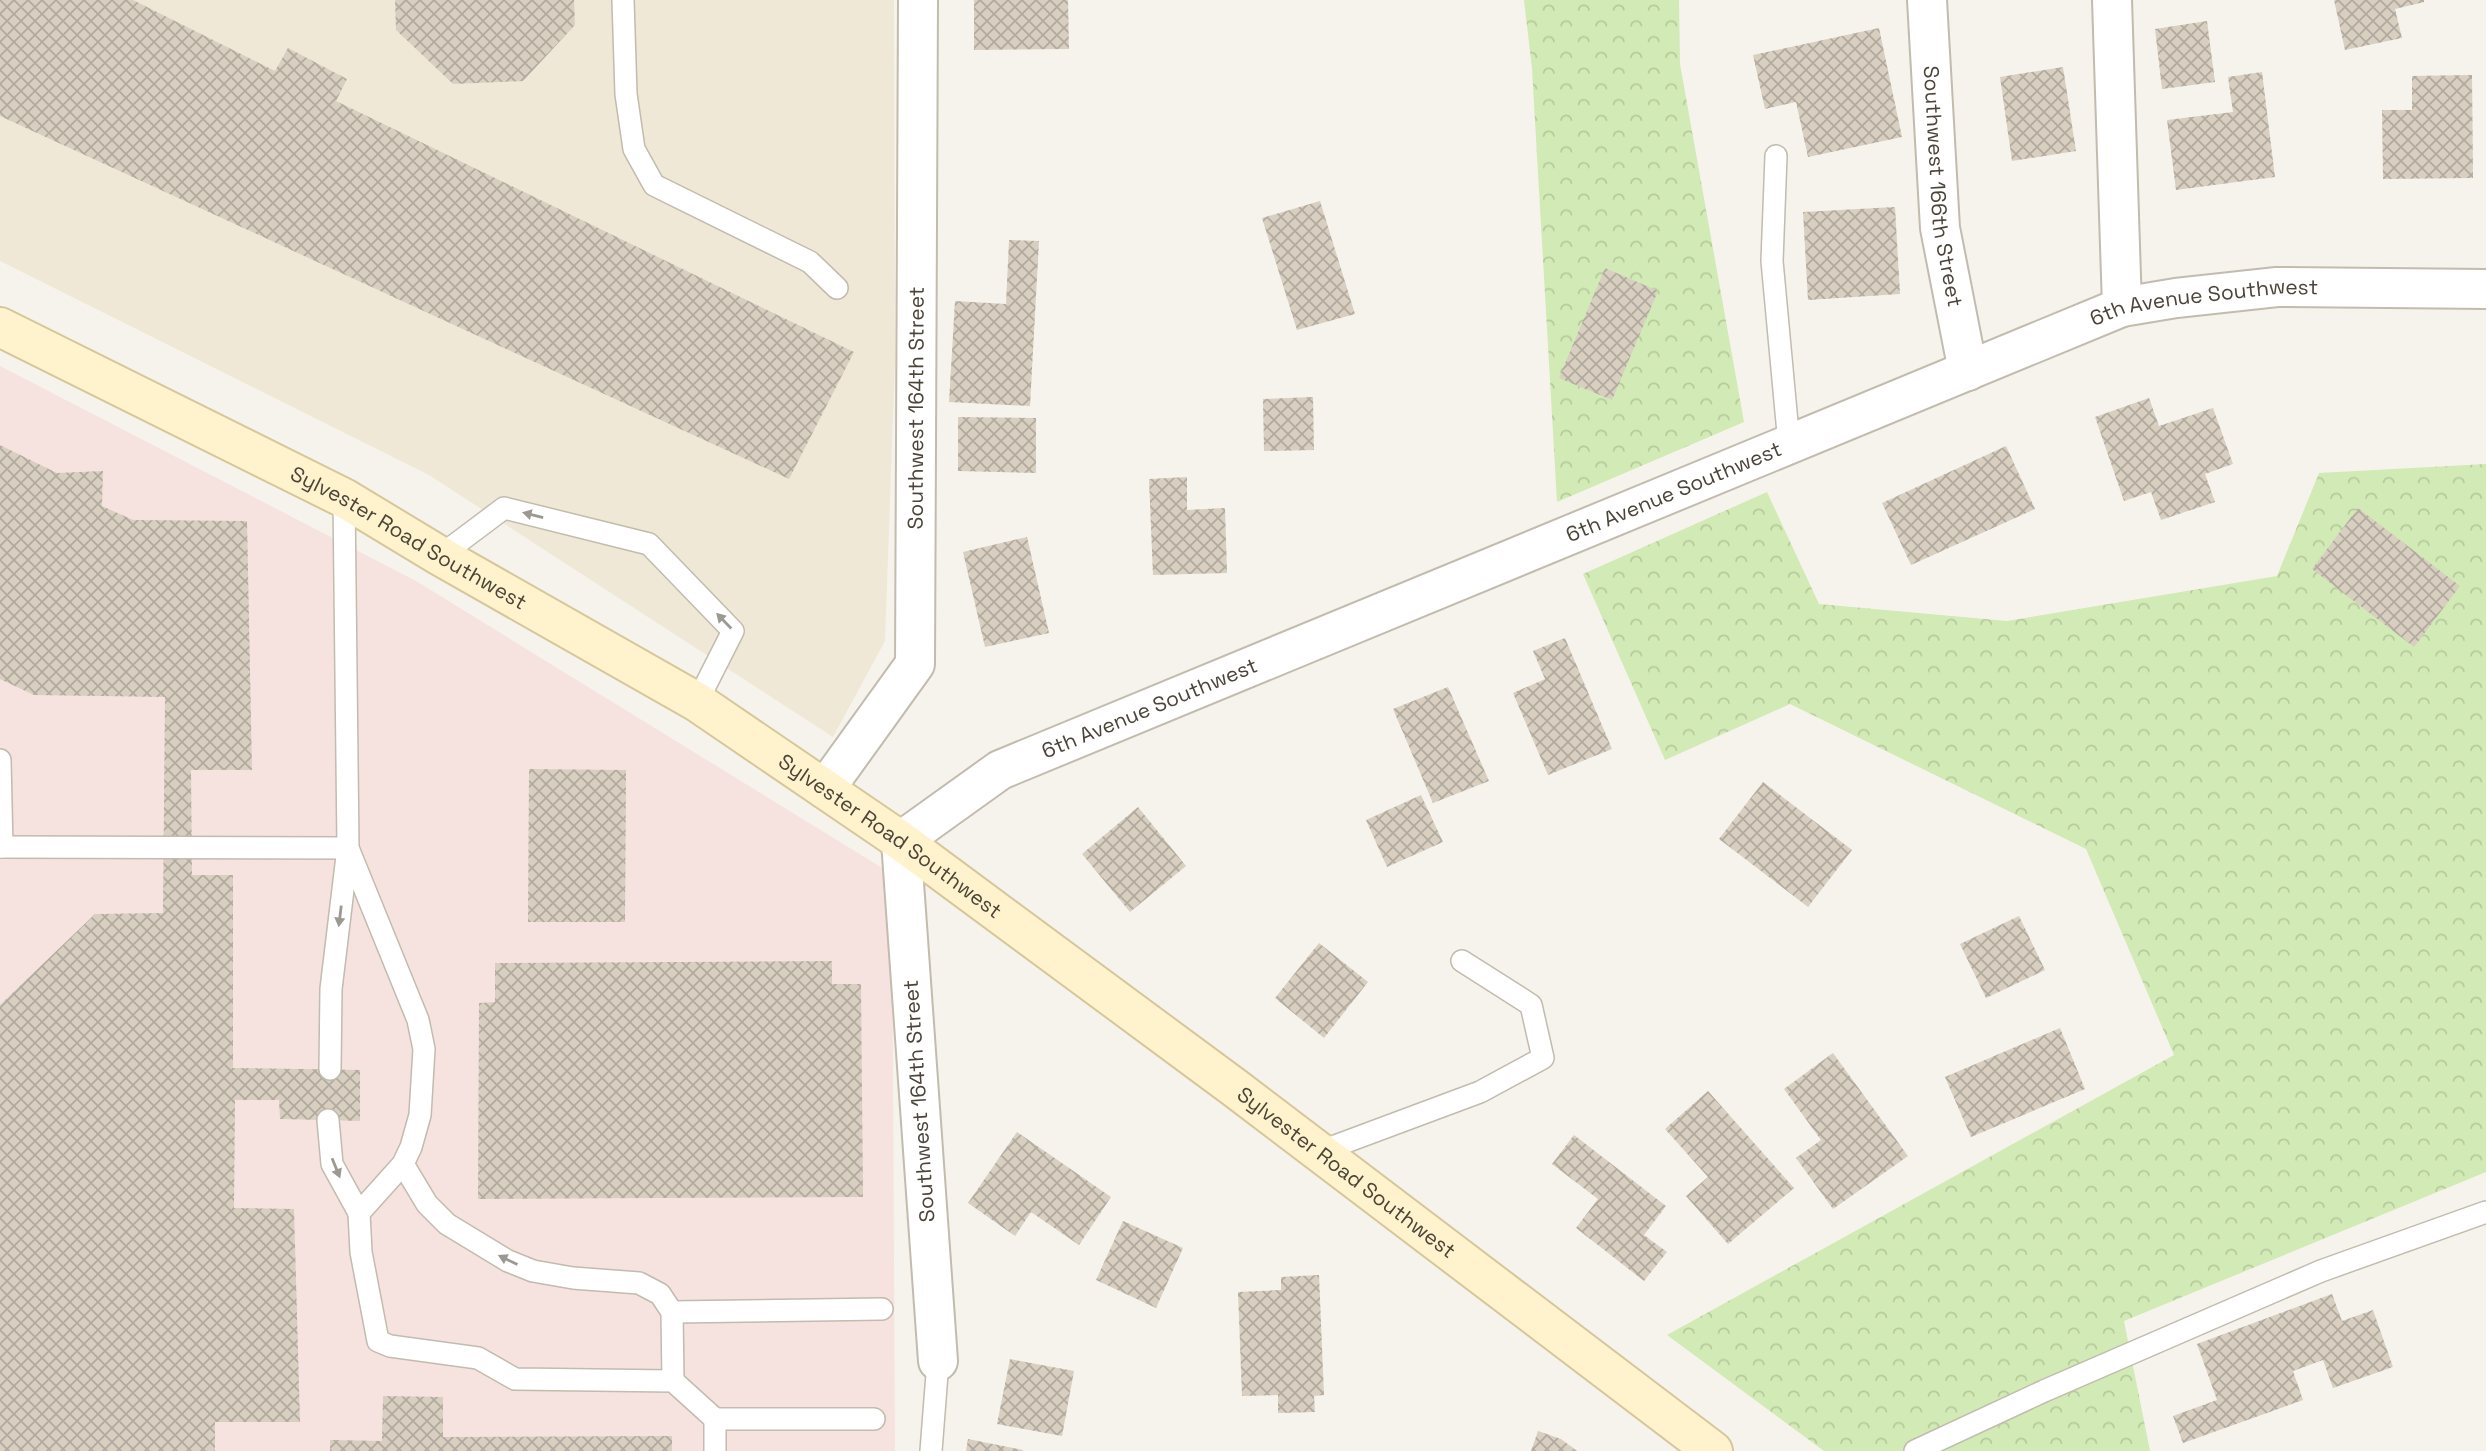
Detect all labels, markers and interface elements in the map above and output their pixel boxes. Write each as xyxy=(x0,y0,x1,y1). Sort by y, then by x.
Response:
street label: Southwest 166th Street xyxy=(1918,65,1969,309)
street label: 6th Avenue Southwest xyxy=(2086,272,2318,332)
street label: Southwest 164th Street xyxy=(902,286,930,530)
street label: 6th Avenue Southwest xyxy=(1562,435,1785,548)
street label: Sylvester Road Southwest xyxy=(286,460,532,616)
one-way arrow xyxy=(522,509,544,520)
one-way arrow xyxy=(715,613,732,630)
street label: 6th Avenue Southwest xyxy=(1038,651,1261,764)
street label: Sylvester Road Southwest xyxy=(773,747,1008,924)
one-way arrow xyxy=(334,905,345,927)
street label: Southwest 164th Street xyxy=(897,979,940,1223)
street label: Sylvester Road Southwest xyxy=(1232,1080,1461,1264)
one-way arrow xyxy=(331,1158,342,1179)
one-way arrow xyxy=(498,1254,518,1265)

